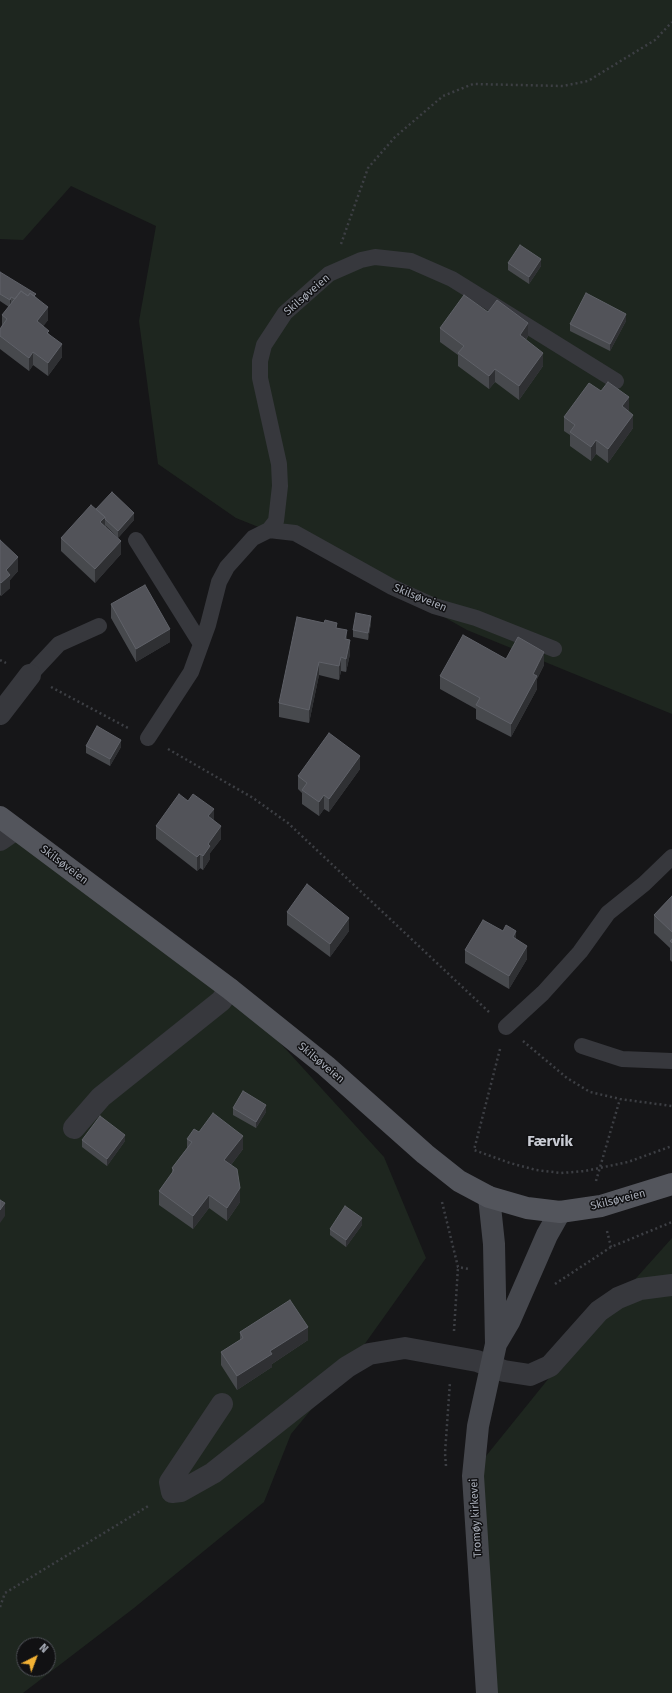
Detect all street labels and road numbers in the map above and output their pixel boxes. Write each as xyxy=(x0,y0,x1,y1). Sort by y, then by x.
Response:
street label: Skilsøveien xyxy=(281,272,333,318)
street label: Skilsøveien xyxy=(391,581,449,615)
street label: Skilsøveien xyxy=(38,843,90,887)
street label: Skilsøveien xyxy=(295,1040,347,1086)
street label: Skilsøveien xyxy=(589,1187,647,1213)
street label: Tromøy kirkevei xyxy=(467,1478,485,1558)

